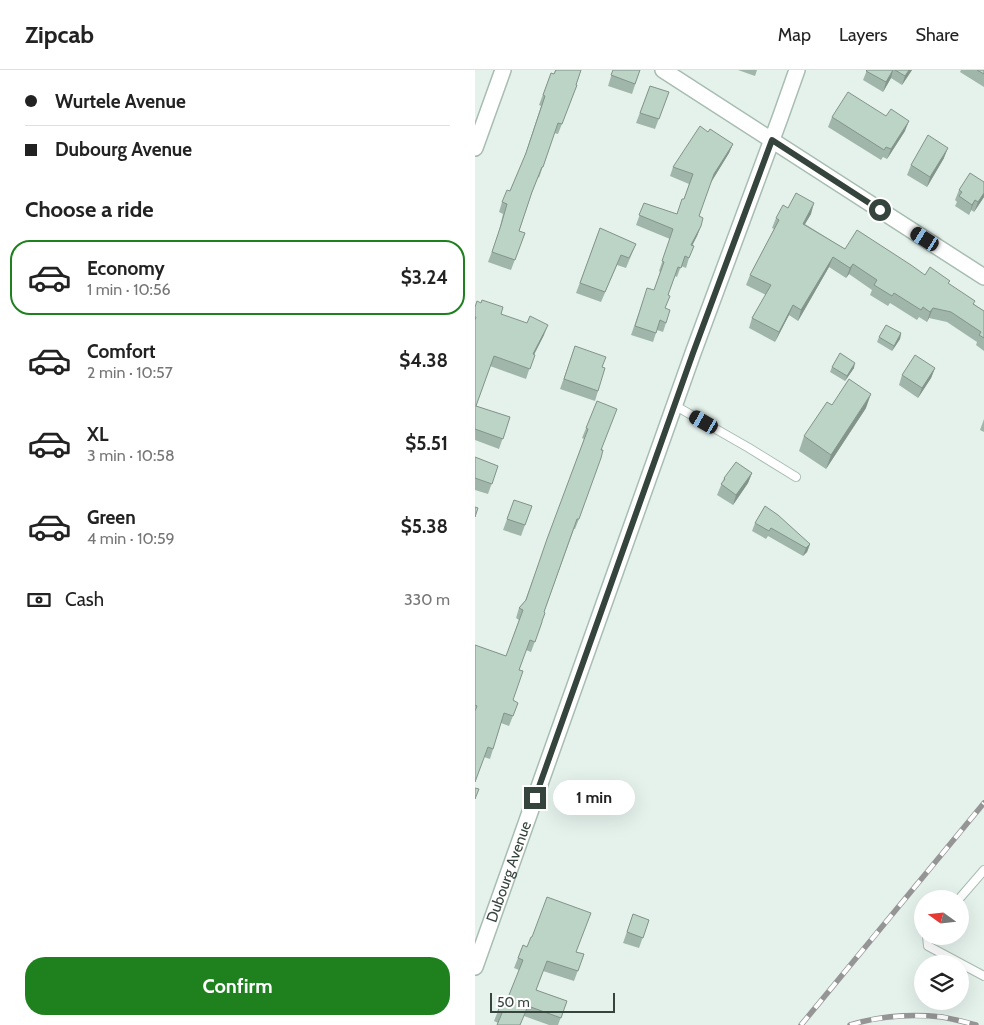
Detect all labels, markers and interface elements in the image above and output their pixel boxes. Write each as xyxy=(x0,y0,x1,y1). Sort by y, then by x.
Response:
text: Zipcab xyxy=(25,20,94,49)
text: Map xyxy=(778,24,811,46)
text: Layers xyxy=(839,24,888,46)
text: Share xyxy=(916,24,959,46)
text: Wurtele Avenue xyxy=(55,90,186,113)
text: Dubourg Avenue xyxy=(55,138,192,161)
text: Choose a ride xyxy=(25,196,154,223)
route start xyxy=(869,199,891,221)
car xyxy=(908,225,941,253)
icon: car xyxy=(27,255,72,300)
text: Economy xyxy=(87,257,165,280)
text: $3.24 xyxy=(401,266,448,289)
text: 1 min · 10:56 xyxy=(87,280,171,299)
icon: car xyxy=(27,338,72,383)
text: Comfort xyxy=(87,340,156,363)
text: $4.38 xyxy=(399,349,448,372)
text: 2 min · 10:57 xyxy=(87,363,173,382)
car xyxy=(687,408,720,436)
icon: car xyxy=(27,421,72,466)
text: XL xyxy=(87,423,108,446)
text: $5.51 xyxy=(405,432,448,455)
text: 3 min · 10:58 xyxy=(87,446,175,465)
icon: car xyxy=(27,504,72,549)
text: Green xyxy=(87,506,136,529)
text: $5.38 xyxy=(401,515,448,538)
text: 4 min · 10:59 xyxy=(87,529,175,548)
icon: cash xyxy=(25,586,53,614)
text: Cash xyxy=(65,588,104,611)
text: 330 m xyxy=(404,590,450,609)
callout: 1 min xyxy=(553,780,635,816)
route end xyxy=(524,787,546,809)
text: 1 min xyxy=(576,788,612,807)
street label: Dubourg Avenue xyxy=(483,818,535,925)
north arrow xyxy=(914,890,969,945)
map controls xyxy=(914,890,969,1010)
button: layers xyxy=(914,955,969,1010)
button: Confirm xyxy=(25,957,450,1015)
scale bar xyxy=(490,990,615,1013)
text: 50 m xyxy=(497,993,530,1011)

